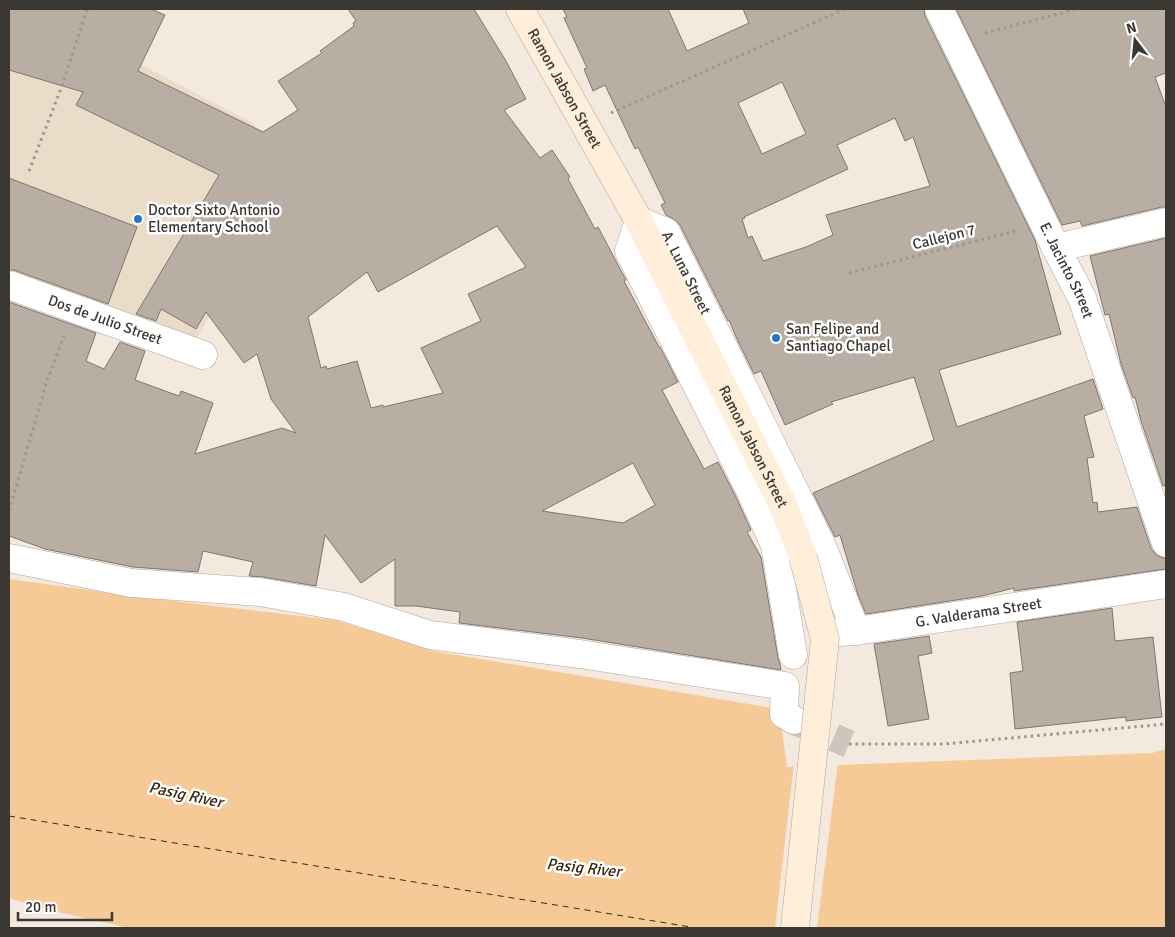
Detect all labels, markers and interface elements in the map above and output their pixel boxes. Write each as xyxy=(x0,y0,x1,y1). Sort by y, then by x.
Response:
north arrow xyxy=(1110,15,1160,65)
text: N xyxy=(1125,18,1139,37)
street label: Ramon Jabson Street xyxy=(524,25,605,151)
place label: Doctor Sixto Antonio Elementary School xyxy=(148,201,280,236)
marker: Doctor Sixto Antonio Elementary School xyxy=(132,213,144,225)
street label: E. Jacinto Street xyxy=(1036,219,1097,321)
street label: Callejon 7 xyxy=(911,221,977,253)
street label: A. Luna Street xyxy=(658,228,715,317)
street label: Dos de Julio Street xyxy=(46,291,164,348)
place label: San Felipe and Santiago Chapel xyxy=(786,320,891,355)
marker: San Felipe and Santiago Chapel xyxy=(770,332,782,344)
street label: Ramon Jabson Street xyxy=(715,382,792,511)
street label: G. Valderama Street xyxy=(914,594,1043,631)
water label: Pasig River xyxy=(147,777,227,813)
water label: Pasig River xyxy=(546,854,624,882)
scale bar xyxy=(18,890,111,922)
text: 20 m xyxy=(25,898,56,916)

